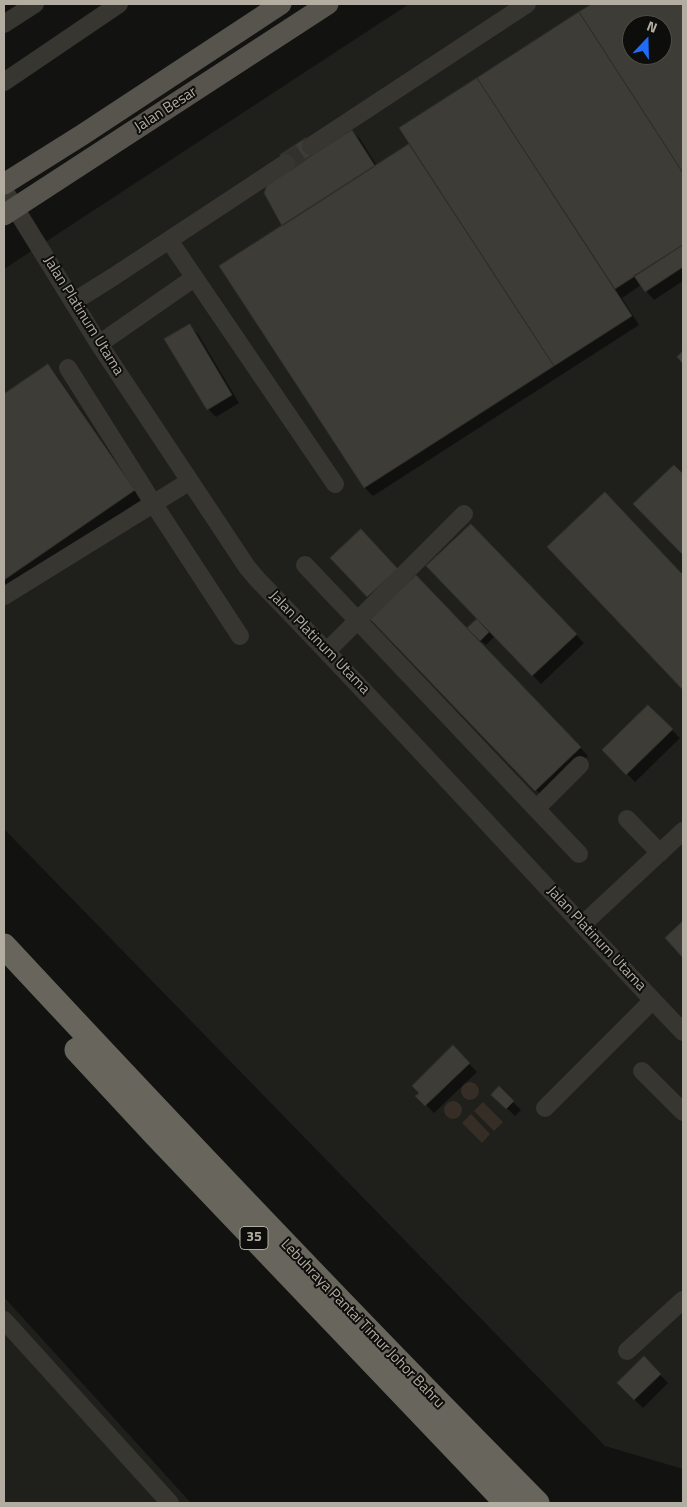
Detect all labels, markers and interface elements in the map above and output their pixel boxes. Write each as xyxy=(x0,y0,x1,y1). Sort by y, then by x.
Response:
north arrow xyxy=(622,15,672,65)
text: N xyxy=(644,15,660,38)
street label: Jalan Besar xyxy=(131,83,201,137)
street label: Jalan Platinum Utama xyxy=(39,253,127,379)
street label: Jalan Platinum Utama xyxy=(265,587,373,699)
street label: Jalan Platinum Utama xyxy=(543,883,649,995)
road number: 35 xyxy=(240,1226,268,1250)
street label: Lebuhraya Pantai Timur Johor Bahru xyxy=(276,1236,448,1412)

